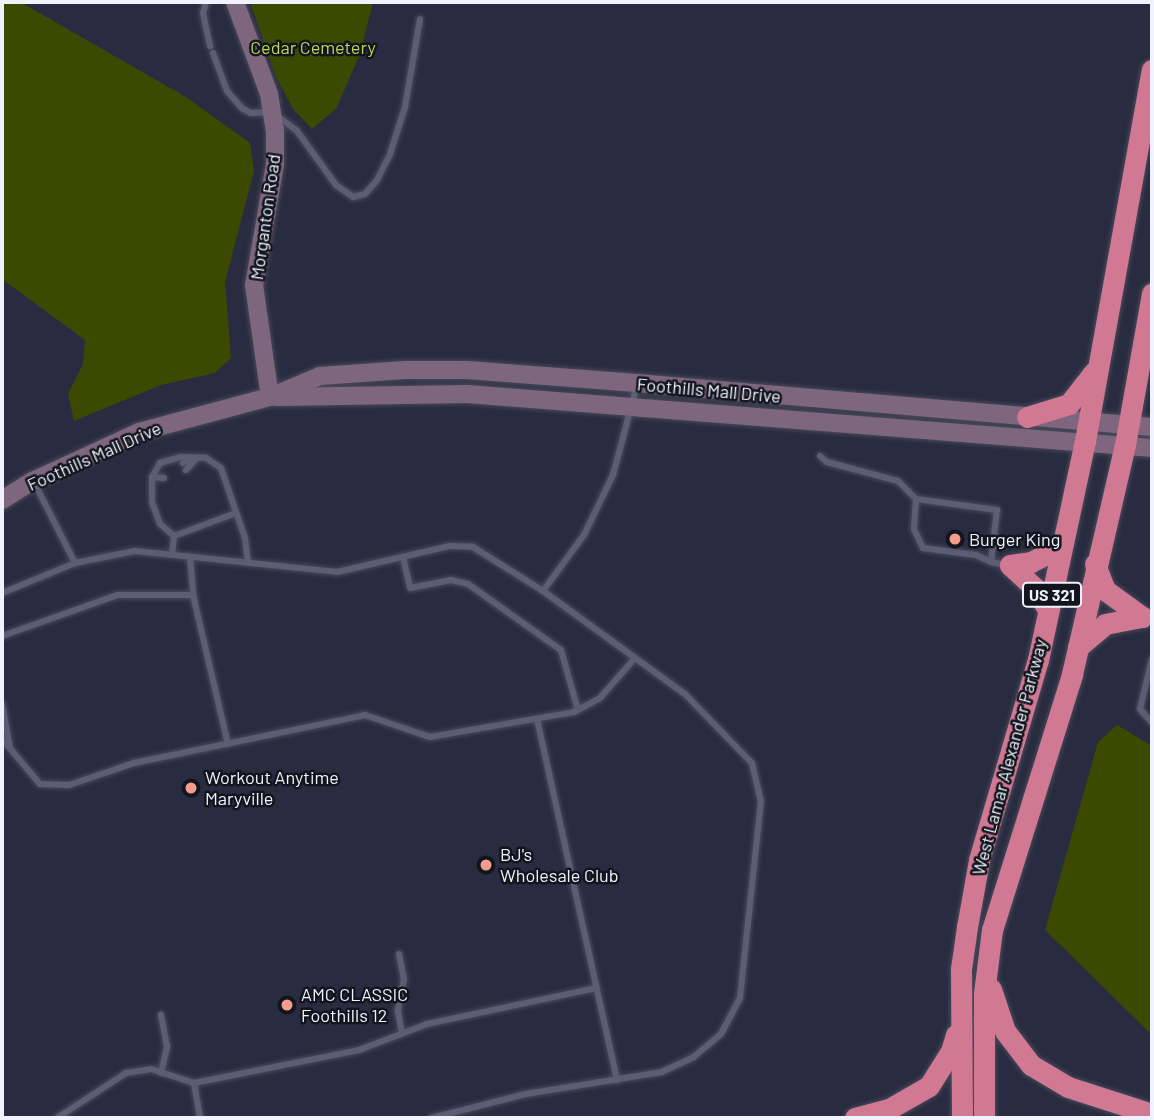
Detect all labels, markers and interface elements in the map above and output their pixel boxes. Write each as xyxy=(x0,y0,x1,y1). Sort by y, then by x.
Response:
park label: Cedar Cemetery xyxy=(250,36,376,58)
street label: Morganton Road xyxy=(245,153,285,281)
street label: Foothills Mall Drive xyxy=(636,373,782,407)
street label: Foothills Mall Drive xyxy=(24,417,164,495)
place label: Burger King xyxy=(969,528,1060,550)
marker: Burger King xyxy=(947,531,963,547)
road number: US 321 xyxy=(1020,582,1084,608)
street label: West Lamar Alexander Parkway xyxy=(967,637,1051,877)
place label: Workout Anytime Maryville xyxy=(205,767,339,810)
marker: Workout Anytime Maryville xyxy=(183,780,199,796)
place label: BJ's Wholesale Club xyxy=(500,844,618,886)
marker: BJ's Wholesale Club xyxy=(478,857,494,873)
place label: AMC CLASSIC Foothills 12 xyxy=(301,984,408,1026)
marker: AMC CLASSIC Foothills 12 xyxy=(279,997,295,1013)

